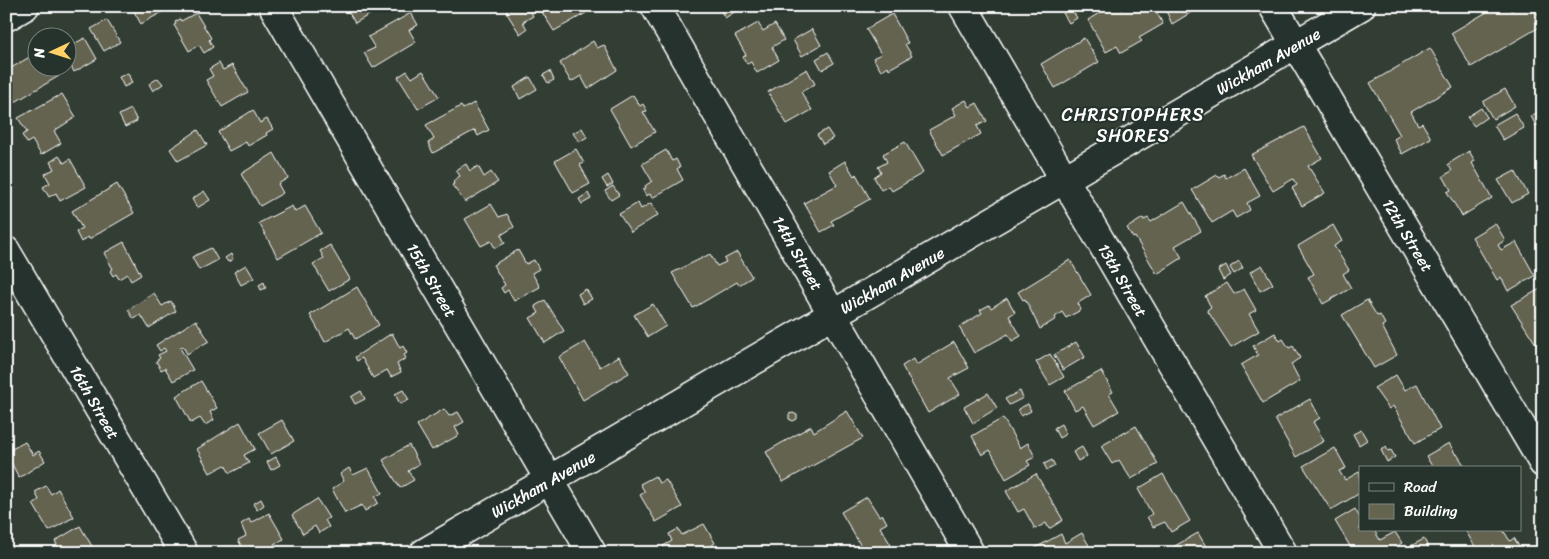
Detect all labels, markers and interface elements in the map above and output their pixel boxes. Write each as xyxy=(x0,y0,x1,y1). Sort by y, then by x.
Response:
street label: Wickham Avenue xyxy=(1210,20,1326,103)
north arrow xyxy=(28,28,78,78)
text: N xyxy=(27,47,52,60)
district label: CHRISTOPHERS SHORES xyxy=(1062,99,1204,152)
street label: 12th Street xyxy=(1374,193,1441,278)
street label: 14th Street xyxy=(764,210,831,296)
street label: 15th Street xyxy=(398,237,465,323)
street label: 13th Street xyxy=(1090,238,1156,323)
street label: Wickham Avenue xyxy=(834,239,950,322)
street label: 16th Street xyxy=(62,359,128,445)
street label: Wickham Avenue xyxy=(485,443,601,526)
legend xyxy=(1359,466,1522,532)
text: Road xyxy=(1404,474,1437,500)
text: Building xyxy=(1404,498,1458,524)

